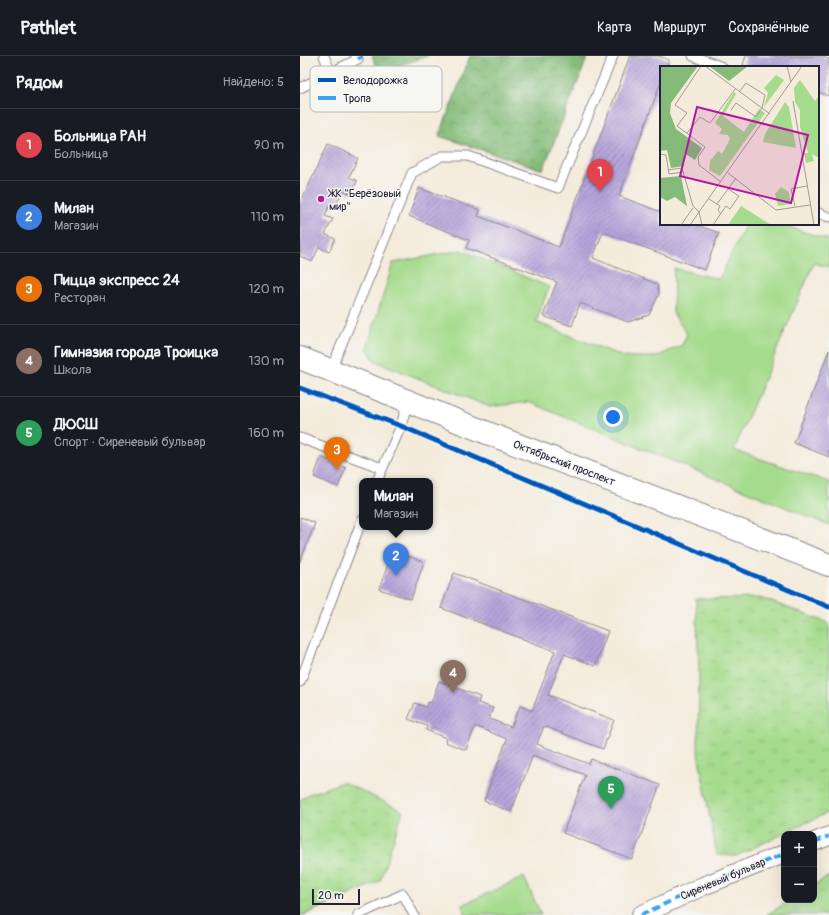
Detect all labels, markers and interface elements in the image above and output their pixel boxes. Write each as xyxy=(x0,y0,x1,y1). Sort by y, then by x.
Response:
text: Pathlet xyxy=(20,16,76,40)
text: Карта xyxy=(597,19,632,36)
text: Маршрут xyxy=(654,19,706,36)
text: Сохранённые xyxy=(728,19,809,36)
legend xyxy=(310,66,442,112)
inset map xyxy=(660,66,819,225)
text: Рядом xyxy=(16,72,63,93)
text: Найдено: 5 xyxy=(222,74,284,90)
text: Велодорожка xyxy=(343,74,408,87)
text: Тропа xyxy=(343,92,371,105)
text: Больница РАН xyxy=(54,127,146,146)
text: 1 xyxy=(26,137,32,153)
text: 90 m xyxy=(254,137,284,153)
text: Больница xyxy=(54,146,108,162)
pin: 1 xyxy=(587,159,613,192)
place label: ЖК "Берёзовый мир" xyxy=(327,187,401,213)
marker: ЖК "Берёзовый мир" xyxy=(316,194,326,204)
text: Милан xyxy=(54,199,94,218)
text: 2 xyxy=(25,209,33,225)
text: 110 m xyxy=(251,209,284,225)
text: Магазин xyxy=(54,218,98,234)
text: Пицца экспресс 24 xyxy=(54,271,180,290)
text: 3 xyxy=(25,281,33,297)
text: 120 m xyxy=(248,281,284,297)
text: Ресторан xyxy=(54,290,105,306)
text: Гимназия города Троицка xyxy=(54,343,218,362)
text: 4 xyxy=(25,353,33,369)
text: 130 m xyxy=(248,353,284,369)
text: Школа xyxy=(54,362,91,378)
your location xyxy=(603,407,623,427)
text: ДЮСШ xyxy=(54,415,97,434)
text: 5 xyxy=(25,425,33,441)
text: 160 m xyxy=(248,425,284,441)
text: Спорт · Сиреневый бульвар xyxy=(54,434,206,450)
pin: 3 xyxy=(324,437,350,470)
street label: Октябрьский проспект xyxy=(511,438,617,489)
popup xyxy=(359,478,433,530)
text: Милан xyxy=(374,487,414,506)
text: Магазин xyxy=(374,506,418,522)
pin: 2 xyxy=(383,543,409,576)
pin: 4 xyxy=(440,660,466,693)
pin: 5 xyxy=(598,776,624,809)
map controls xyxy=(781,831,817,903)
button: + xyxy=(781,831,817,867)
street label: Сиреневый бульвар xyxy=(679,855,767,903)
button: − xyxy=(781,867,817,903)
scale bar xyxy=(312,887,360,906)
text: 20 m xyxy=(318,889,344,902)

